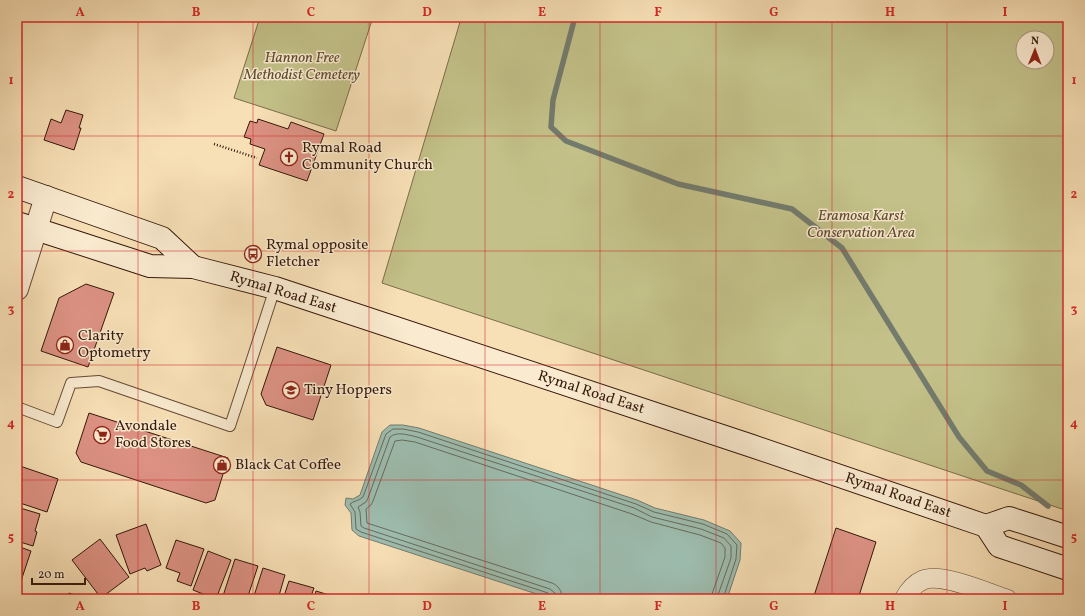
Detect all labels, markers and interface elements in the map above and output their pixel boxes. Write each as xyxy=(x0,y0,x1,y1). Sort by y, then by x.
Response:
text: A xyxy=(75,4,85,22)
text: B xyxy=(192,4,201,22)
text: C xyxy=(307,4,315,22)
text: D xyxy=(422,4,432,22)
text: E xyxy=(538,4,546,22)
text: F xyxy=(654,4,662,22)
text: G xyxy=(769,4,779,22)
text: H xyxy=(885,4,895,22)
text: I xyxy=(1003,4,1008,22)
north arrow xyxy=(1015,30,1055,70)
text: N xyxy=(1031,34,1039,49)
park label: Hannon Free Methodist Cemetery xyxy=(243,48,360,86)
text: 1 xyxy=(8,72,14,90)
text: 1 xyxy=(1071,72,1077,90)
place label: Rymal Road Community Church xyxy=(302,138,433,176)
church icon: Rymal Road Community Church xyxy=(279,147,299,167)
text: 2 xyxy=(8,186,15,204)
text: 2 xyxy=(1071,186,1078,204)
park label: Eramosa Karst Conservation Area xyxy=(807,206,915,244)
place label: Rymal opposite Fletcher xyxy=(266,235,368,273)
bus stop icon: Rymal opposite Fletcher xyxy=(243,244,263,264)
street label: Rymal Road East xyxy=(227,267,339,319)
text: 3 xyxy=(8,301,15,319)
text: 3 xyxy=(1071,301,1078,319)
place label: Clarity Optometry xyxy=(78,326,151,364)
shop icon: Clarity Optometry xyxy=(55,335,75,355)
street label: Rymal Road East xyxy=(535,366,647,420)
school or university icon: Tiny Hoppers xyxy=(281,380,301,400)
place label: Tiny Hoppers xyxy=(304,380,392,401)
text: 4 xyxy=(7,415,15,433)
text: 4 xyxy=(1070,415,1078,433)
place label: Avondale Food Stores xyxy=(115,416,191,454)
supermarket icon: Avondale Food Stores xyxy=(92,425,112,445)
shop icon: Black Cat Coffee xyxy=(212,455,232,475)
place label: Black Cat Coffee xyxy=(235,455,341,476)
street label: Rymal Road East xyxy=(842,468,954,524)
text: 5 xyxy=(8,529,14,547)
text: 5 xyxy=(1071,529,1077,547)
scale bar xyxy=(32,560,85,586)
text: 20 m xyxy=(38,567,65,583)
text: A xyxy=(75,598,85,616)
text: B xyxy=(192,598,201,616)
text: C xyxy=(307,598,315,616)
text: D xyxy=(422,598,432,616)
text: E xyxy=(538,598,546,616)
text: F xyxy=(654,598,662,616)
text: G xyxy=(769,598,779,616)
text: H xyxy=(885,598,895,616)
text: I xyxy=(1003,598,1008,616)

